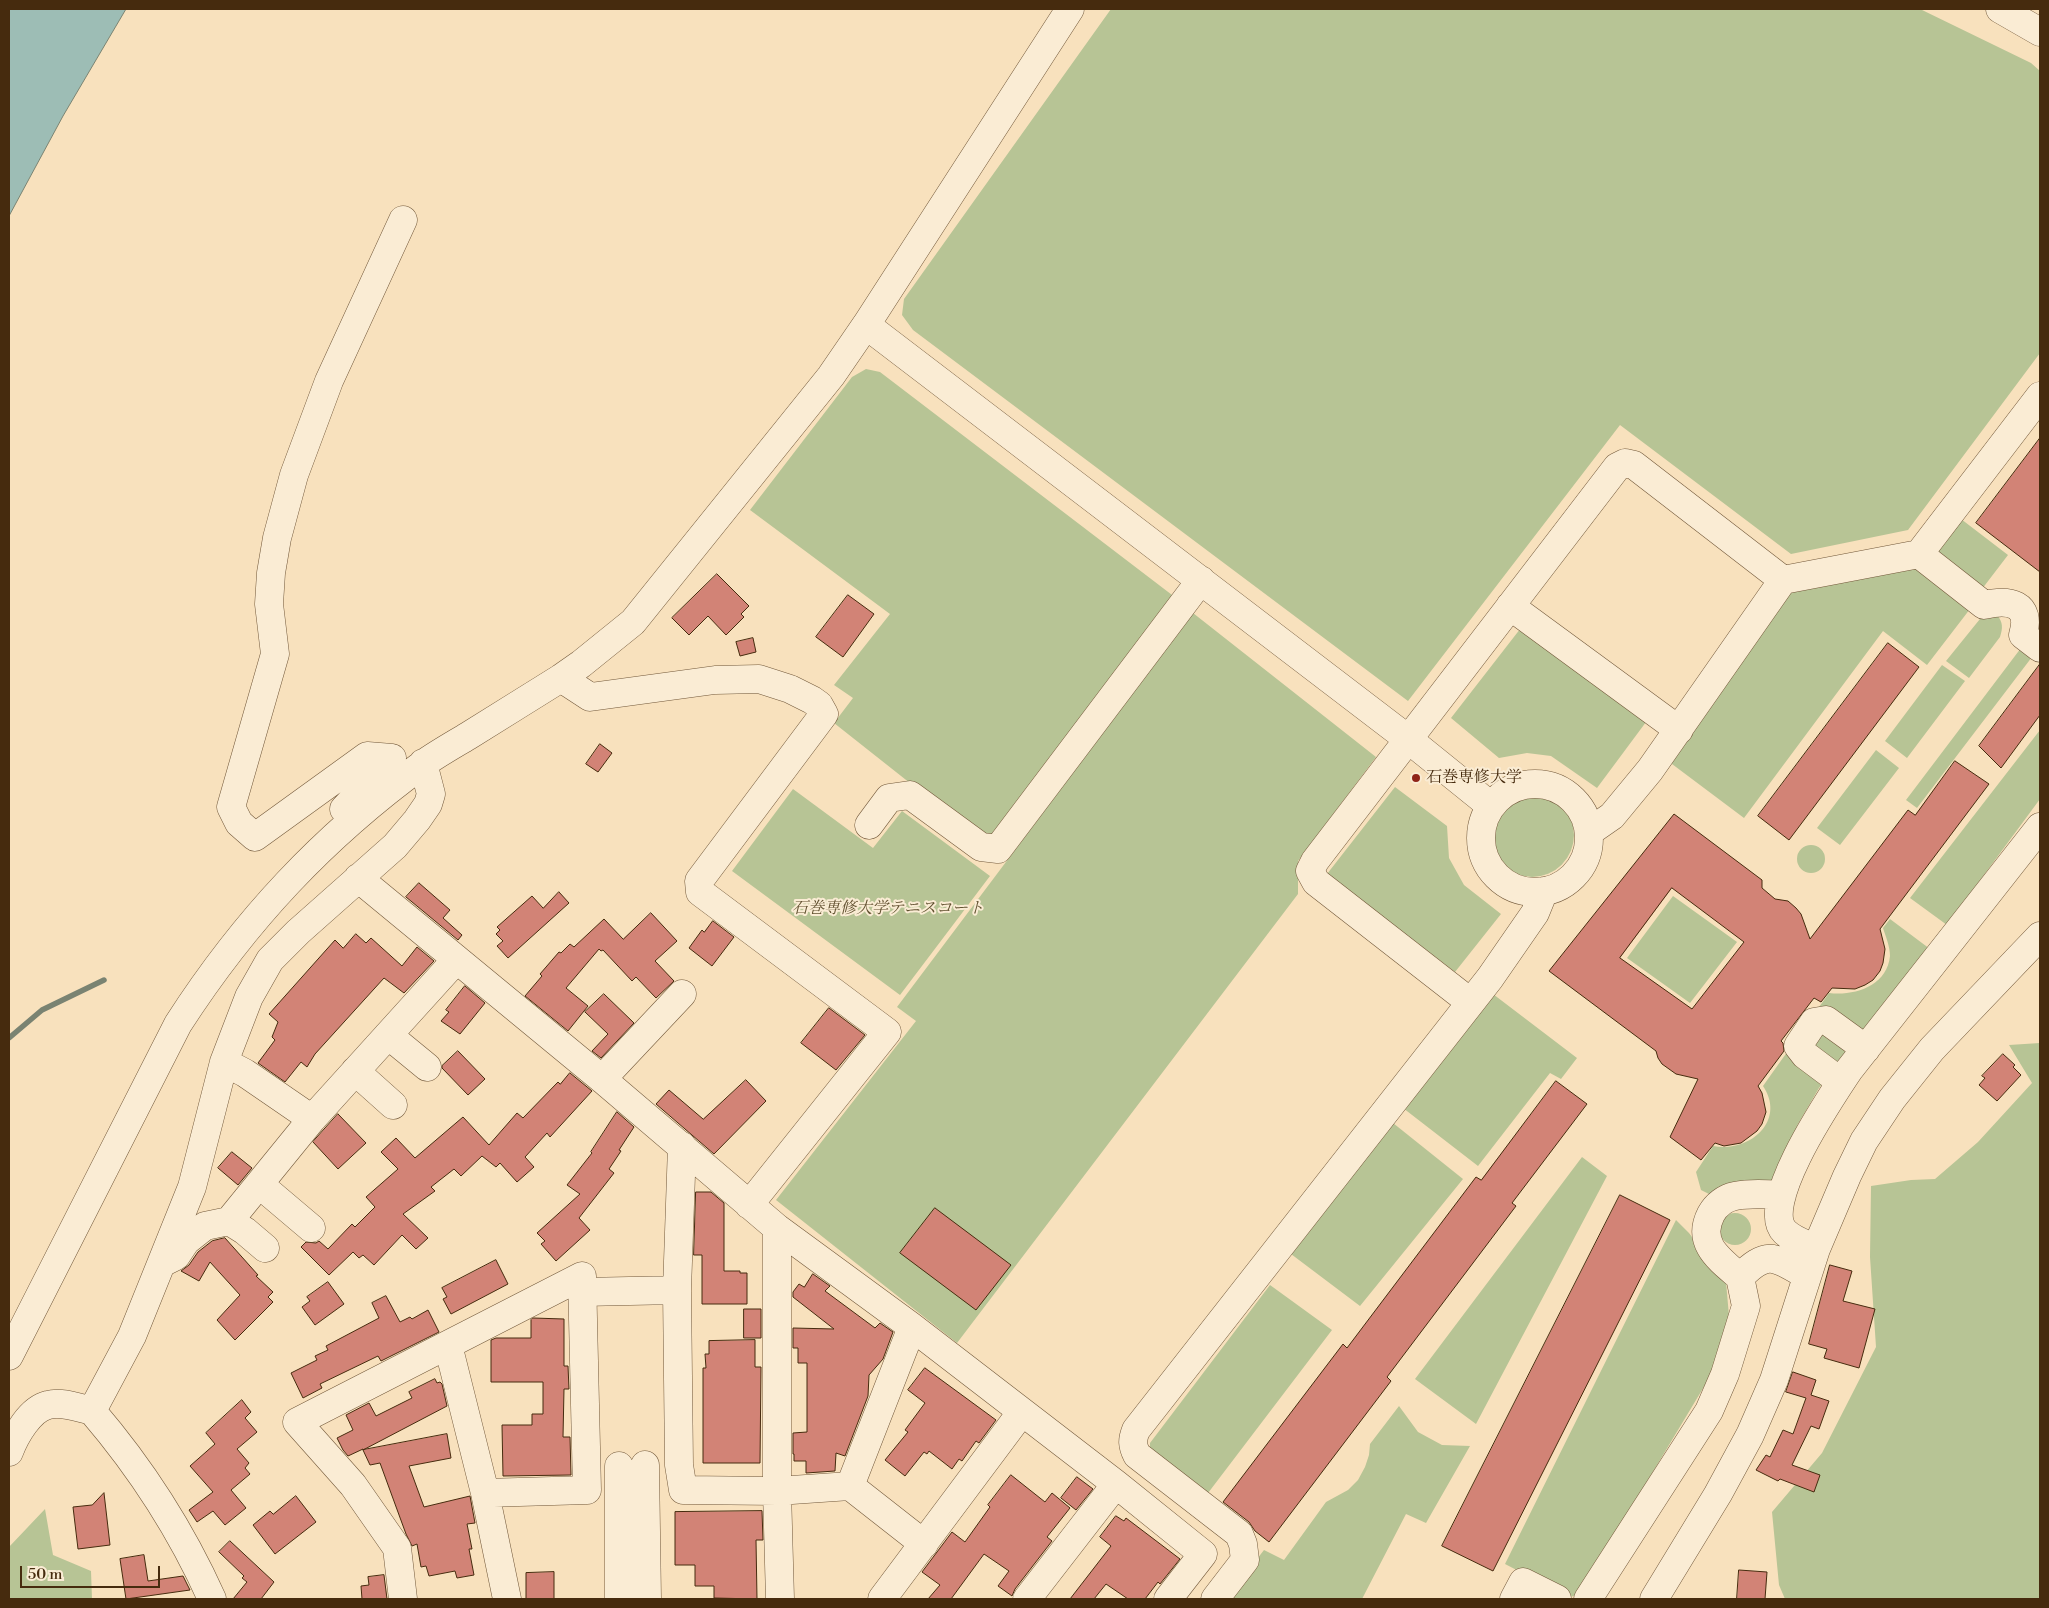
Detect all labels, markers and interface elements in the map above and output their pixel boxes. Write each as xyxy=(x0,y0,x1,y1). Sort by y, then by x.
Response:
place label: 石巻専修大学 xyxy=(1426,768,1522,788)
marker: 石巻専修大学 xyxy=(1410,772,1422,784)
park label: 石巻専修大学テニスコート xyxy=(792,899,984,919)
scale bar xyxy=(22,1556,162,1588)
text: 50 m xyxy=(28,1565,62,1584)

